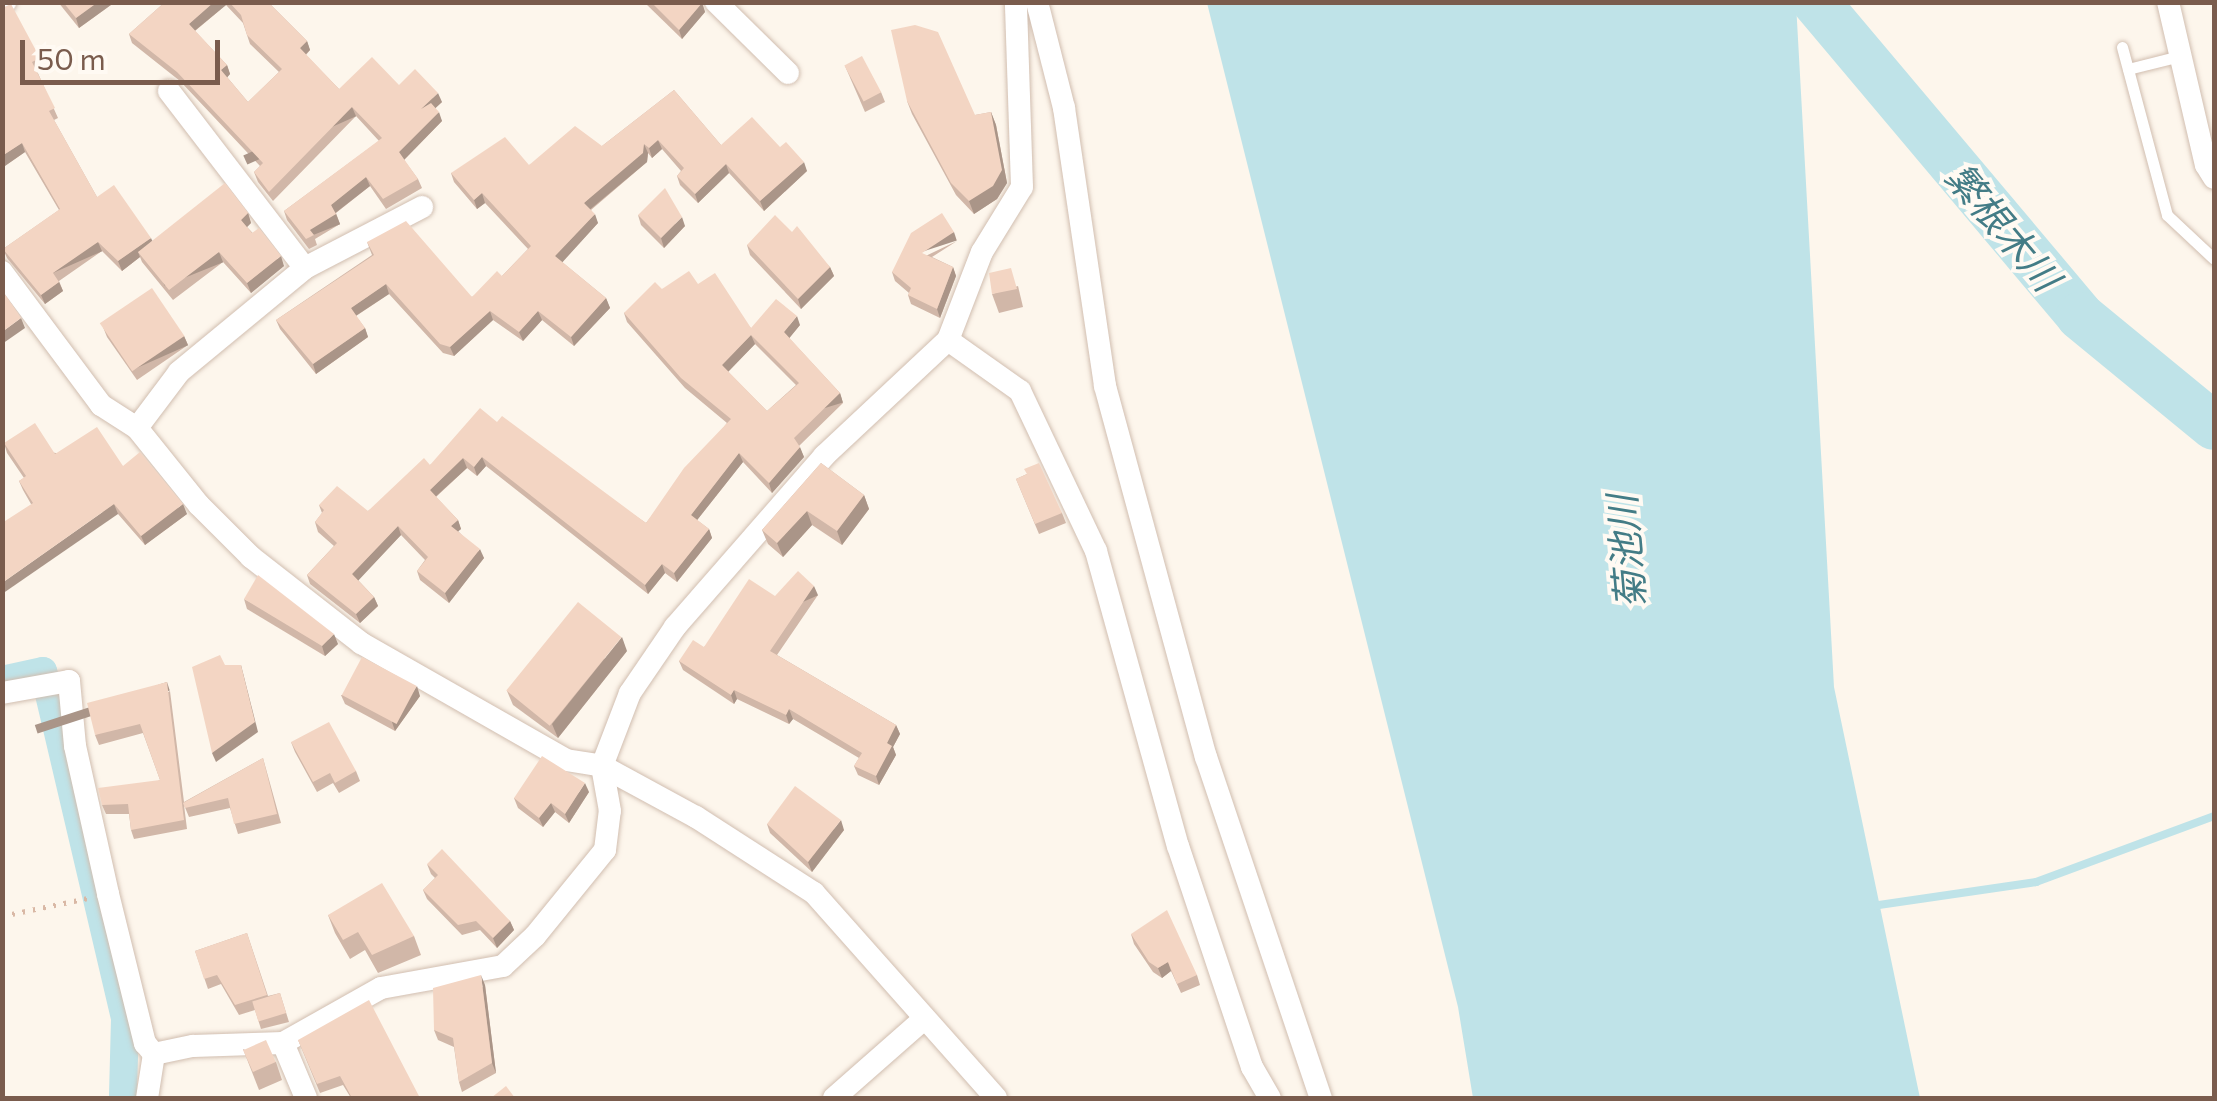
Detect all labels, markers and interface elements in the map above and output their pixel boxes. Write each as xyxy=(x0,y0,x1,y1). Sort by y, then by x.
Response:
scale bar xyxy=(25,20,225,82)
text: 50 m xyxy=(37,39,106,76)
water label: 繁根木川 xyxy=(1938,153,2070,299)
water label: 菊池川 xyxy=(1597,493,1653,611)

